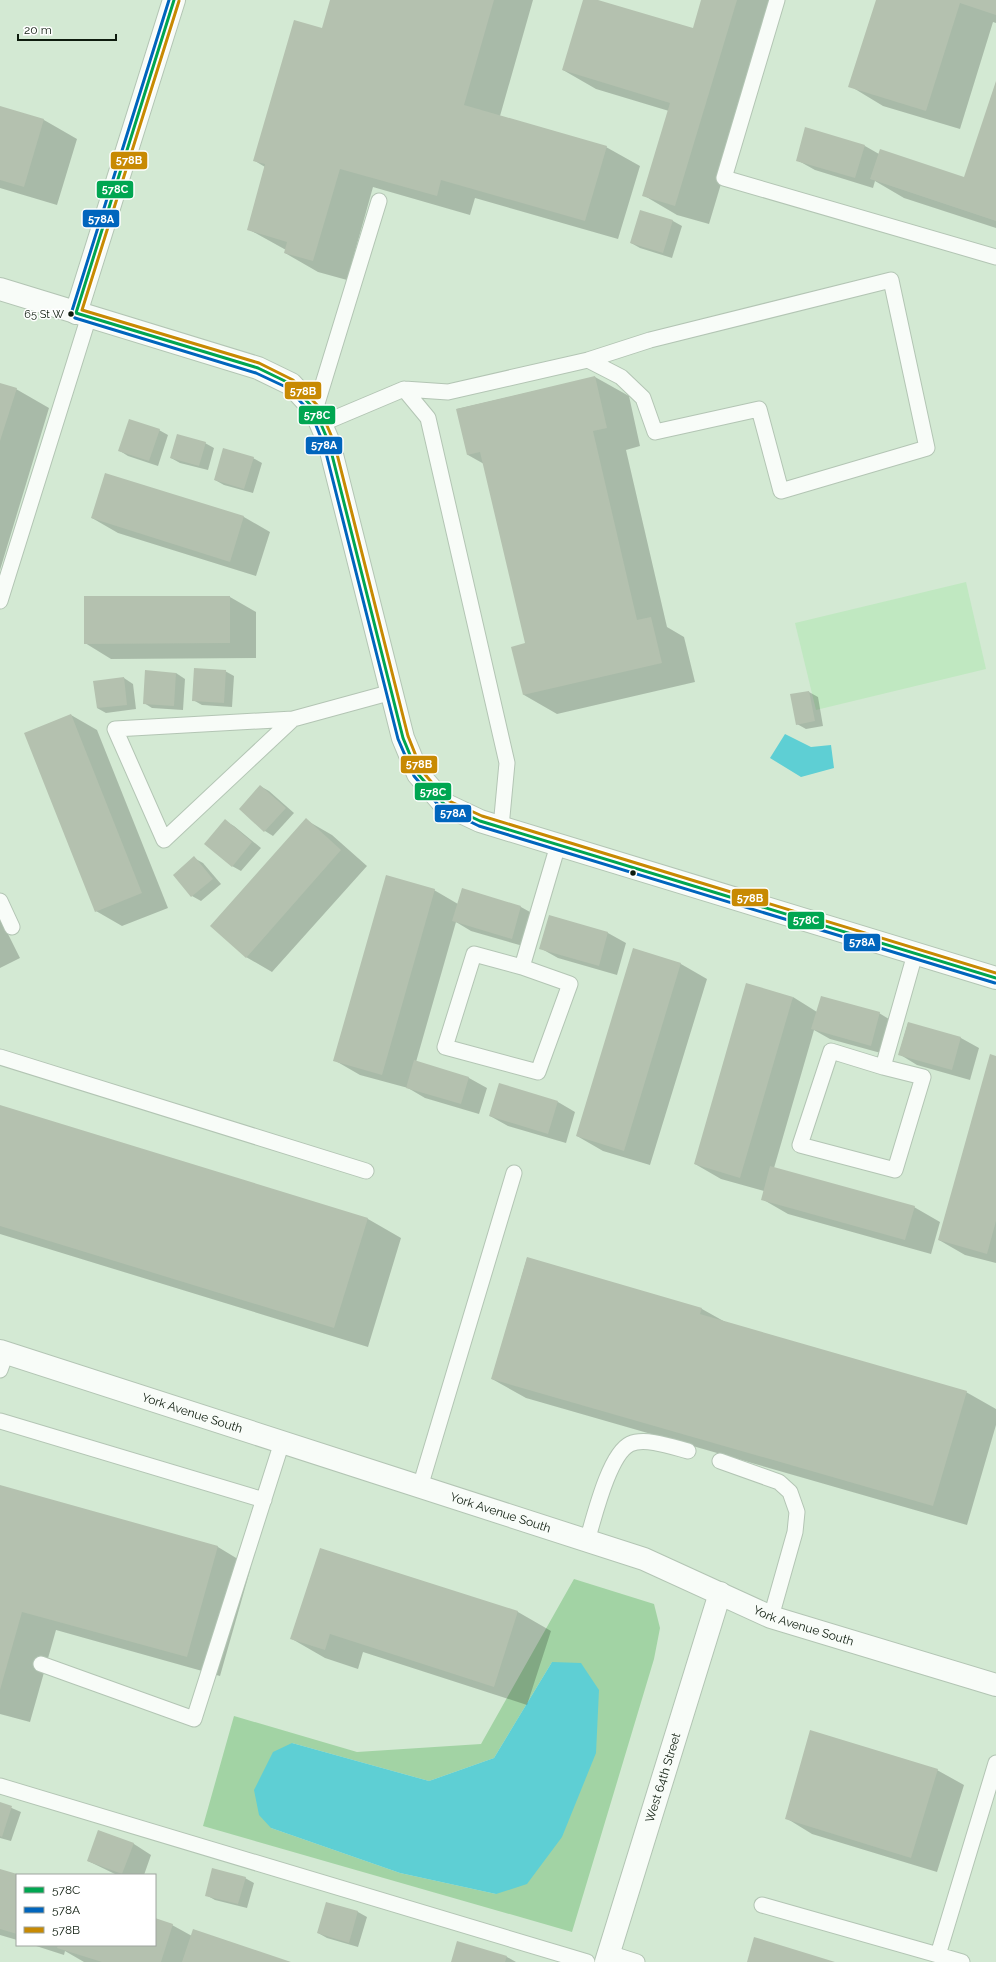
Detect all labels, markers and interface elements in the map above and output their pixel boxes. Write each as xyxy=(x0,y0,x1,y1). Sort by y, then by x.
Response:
scale bar xyxy=(18,16,116,42)
text: 20 m xyxy=(24,23,52,37)
line badge: 578B xyxy=(110,151,148,170)
text: 578B xyxy=(116,154,143,167)
line badge: 578C xyxy=(96,180,134,199)
text: 578C xyxy=(102,183,129,196)
line badge: 578A xyxy=(82,209,120,228)
text: 578A xyxy=(88,213,115,226)
place label: 65 St W xyxy=(24,308,64,321)
marker: 65 St W xyxy=(66,309,76,319)
line badge: 578B xyxy=(284,381,322,400)
text: 578B xyxy=(290,385,317,398)
line badge: 578C xyxy=(298,405,336,425)
text: 578C xyxy=(304,409,331,422)
line badge: 578A xyxy=(305,436,343,455)
text: 578A xyxy=(311,439,338,452)
line badge: 578B xyxy=(400,755,438,774)
text: 578B xyxy=(406,758,433,771)
line badge: 578C xyxy=(414,782,452,801)
text: 578C xyxy=(420,786,447,799)
line badge: 578A xyxy=(434,804,472,823)
text: 578A xyxy=(440,807,467,820)
unlabelled marker xyxy=(628,868,638,878)
line badge: 578B xyxy=(731,888,769,907)
text: 578B xyxy=(737,892,764,905)
line badge: 578C xyxy=(787,911,825,930)
text: 578C xyxy=(793,914,820,927)
line badge: 578A xyxy=(843,933,881,952)
text: 578A xyxy=(849,936,876,949)
street label: York Avenue South xyxy=(140,1390,244,1436)
street label: York Avenue South xyxy=(448,1490,553,1535)
street label: York Avenue South xyxy=(751,1603,855,1649)
street label: West 64th Street xyxy=(643,1731,683,1824)
legend xyxy=(16,1874,156,1946)
text: 578C xyxy=(52,1883,80,1897)
text: 578A xyxy=(52,1903,80,1917)
text: 578B xyxy=(52,1923,80,1937)

